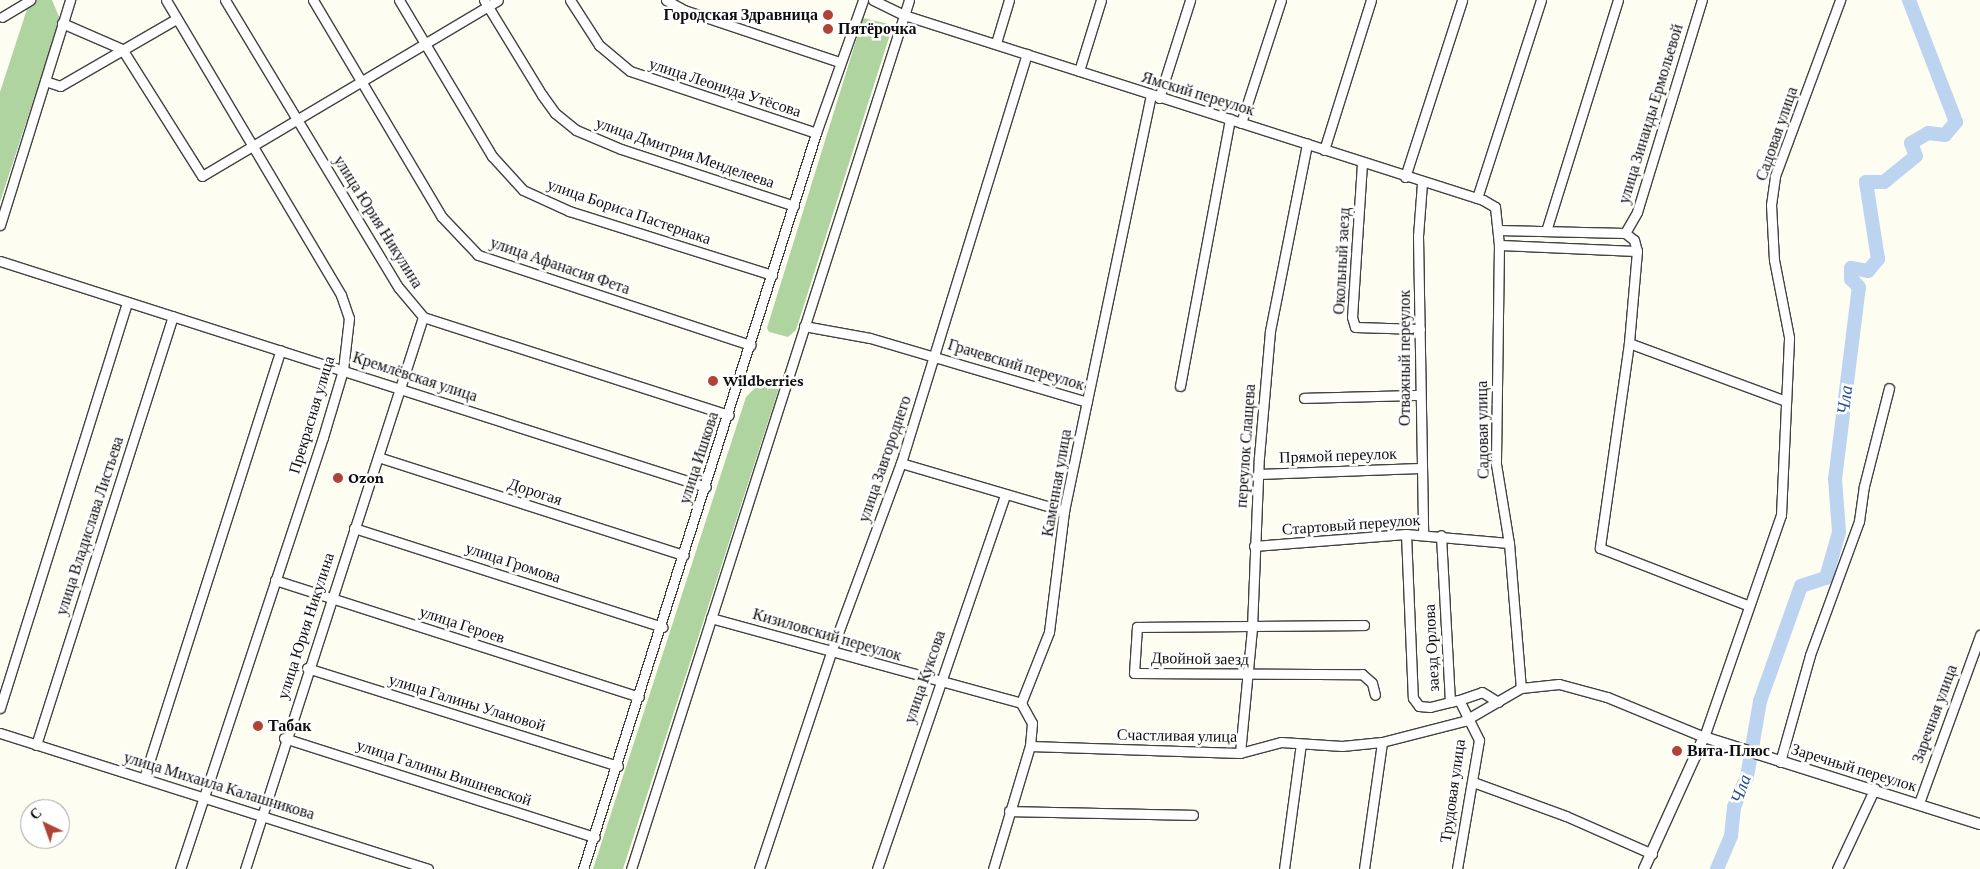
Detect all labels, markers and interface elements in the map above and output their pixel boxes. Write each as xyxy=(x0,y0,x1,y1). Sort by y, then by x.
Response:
place label: Городская Здравница xyxy=(664,5,818,25)
marker: Городская Здравница xyxy=(822,9,834,21)
place label: Пятёрочка xyxy=(838,19,917,39)
street label: улица Зинаиды Ермольевой xyxy=(1614,22,1688,206)
marker: Пятёрочка xyxy=(822,23,834,35)
street label: улица Леонида Утёсова xyxy=(647,54,803,122)
street label: Ямский переулок xyxy=(1139,68,1257,120)
street label: Садовая улица xyxy=(1752,84,1802,184)
street label: улица Дмитрия Менделеева xyxy=(593,113,777,193)
street label: улица Юрия Никулина xyxy=(329,152,427,292)
street label: улица Бориса Пастернака xyxy=(545,175,713,249)
street label: Окольный заезд xyxy=(1330,207,1354,315)
street label: улица Афанасия Фета xyxy=(488,233,632,299)
street label: Отважный переулок xyxy=(1395,290,1415,426)
street label: Грачевский переулок xyxy=(945,335,1087,395)
street label: Кремлёвская улица xyxy=(350,348,480,406)
street label: Прекрасная улица xyxy=(285,354,339,476)
place label: Wildberries xyxy=(723,371,804,391)
marker: Wildberries xyxy=(707,375,719,387)
street label: Садовая улица xyxy=(1473,381,1493,479)
street label: переулок Слащева xyxy=(1232,383,1260,509)
water label: Чла xyxy=(1832,384,1858,416)
street label: улица Завгороднего xyxy=(854,393,916,525)
street label: улица Ишкова xyxy=(675,409,723,507)
street label: Каменная улица xyxy=(1038,428,1076,538)
street label: улица Владислава Листьева xyxy=(52,434,128,618)
street label: Прямой переулок xyxy=(1279,444,1397,468)
place label: Ozon xyxy=(348,468,384,488)
marker: Ozon xyxy=(332,472,344,484)
street label: Дорогая xyxy=(505,474,565,510)
street label: Стартовый переулок xyxy=(1281,511,1421,539)
street label: улица Громова xyxy=(463,539,563,587)
street label: улица Юрия Никулина xyxy=(273,550,339,702)
street label: улица Героев xyxy=(417,602,507,648)
street label: заезд Орлова xyxy=(1420,604,1444,692)
street label: Кизиловский переулок xyxy=(750,605,904,665)
street label: улица Куксова xyxy=(900,628,950,726)
street label: Двойной заезд xyxy=(1151,649,1249,669)
street label: Заречная улица xyxy=(1908,662,1962,766)
street label: улица Галины Улановой xyxy=(386,670,548,736)
place label: Табак xyxy=(268,716,311,736)
marker: Табак xyxy=(252,720,264,732)
street label: Счастливая улица xyxy=(1117,725,1237,747)
street label: улица Галины Вишневской xyxy=(354,736,534,810)
street label: Трудовая улица xyxy=(1436,738,1470,844)
street label: Заречный переулок xyxy=(1789,740,1919,796)
place label: Вита-Плюс xyxy=(1687,741,1770,761)
marker: Вита-Плюс xyxy=(1671,745,1683,757)
street label: улица Михаила Калашникова xyxy=(121,748,317,824)
water label: Чла xyxy=(1726,772,1756,806)
north arrow xyxy=(20,799,70,849)
text: С xyxy=(27,804,45,823)

